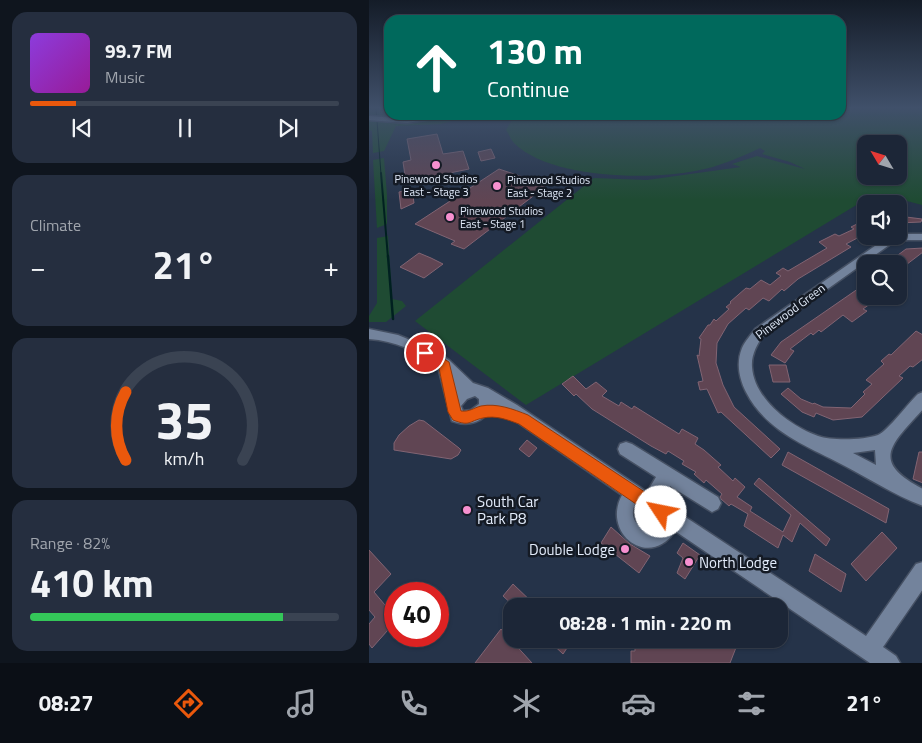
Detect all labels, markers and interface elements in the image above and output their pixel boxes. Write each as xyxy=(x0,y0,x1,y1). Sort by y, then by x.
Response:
text: 130 m xyxy=(487,24,583,78)
icon: ahead xyxy=(404,35,469,100)
text: 99.7 FM xyxy=(105,36,172,65)
text: Music xyxy=(105,65,145,89)
text: Continue xyxy=(487,72,569,106)
icon: previous xyxy=(68,114,96,142)
icon: pause xyxy=(171,114,199,142)
icon: next xyxy=(274,114,302,142)
north arrow xyxy=(857,135,907,185)
map controls xyxy=(857,135,907,305)
marker: Pinewood Studios East - Stage 3 xyxy=(430,159,442,171)
place label: Pinewood Studios East - Stage 3 xyxy=(394,171,478,200)
place label: Pinewood Studios East - Stage 2 xyxy=(507,172,590,201)
marker: Pinewood Studios East - Stage 2 xyxy=(491,180,503,192)
button: sound xyxy=(857,195,907,245)
place label: Pinewood Studios East - Stage 1 xyxy=(460,203,543,232)
marker: Pinewood Studios East - Stage 1 xyxy=(444,211,456,223)
text: Climate xyxy=(30,213,81,237)
text: 21° xyxy=(153,236,216,294)
text: − xyxy=(30,245,46,288)
text: + xyxy=(323,245,339,288)
button: search xyxy=(857,255,907,305)
street label: Pinewood Green xyxy=(751,278,829,344)
pin xyxy=(404,332,446,374)
icon: arrive xyxy=(411,339,439,367)
text: 35 xyxy=(155,380,214,459)
text: km/h xyxy=(164,445,205,472)
position arrow xyxy=(634,485,686,537)
place label: South Car Park P8 xyxy=(477,490,539,530)
marker: South Car Park P8 xyxy=(461,504,473,516)
text: Range · 82% xyxy=(30,531,110,555)
place label: Double Lodge xyxy=(529,538,615,561)
marker: Double Lodge xyxy=(619,543,631,555)
place label: North Lodge xyxy=(699,551,777,574)
text: 410 km xyxy=(30,554,154,612)
marker: North Lodge xyxy=(683,556,695,568)
speed limit sign: 40 xyxy=(384,582,449,647)
text: 08:28 · 1 min · 220 m xyxy=(559,608,732,637)
text: 08:27 xyxy=(39,686,94,720)
icon: directions xyxy=(171,686,206,721)
icon: music xyxy=(284,686,319,721)
icon: phone xyxy=(396,686,431,721)
icon: climate xyxy=(509,686,544,721)
icon: car xyxy=(621,686,656,721)
icon: filters xyxy=(734,686,769,721)
text: 21° xyxy=(846,686,883,720)

